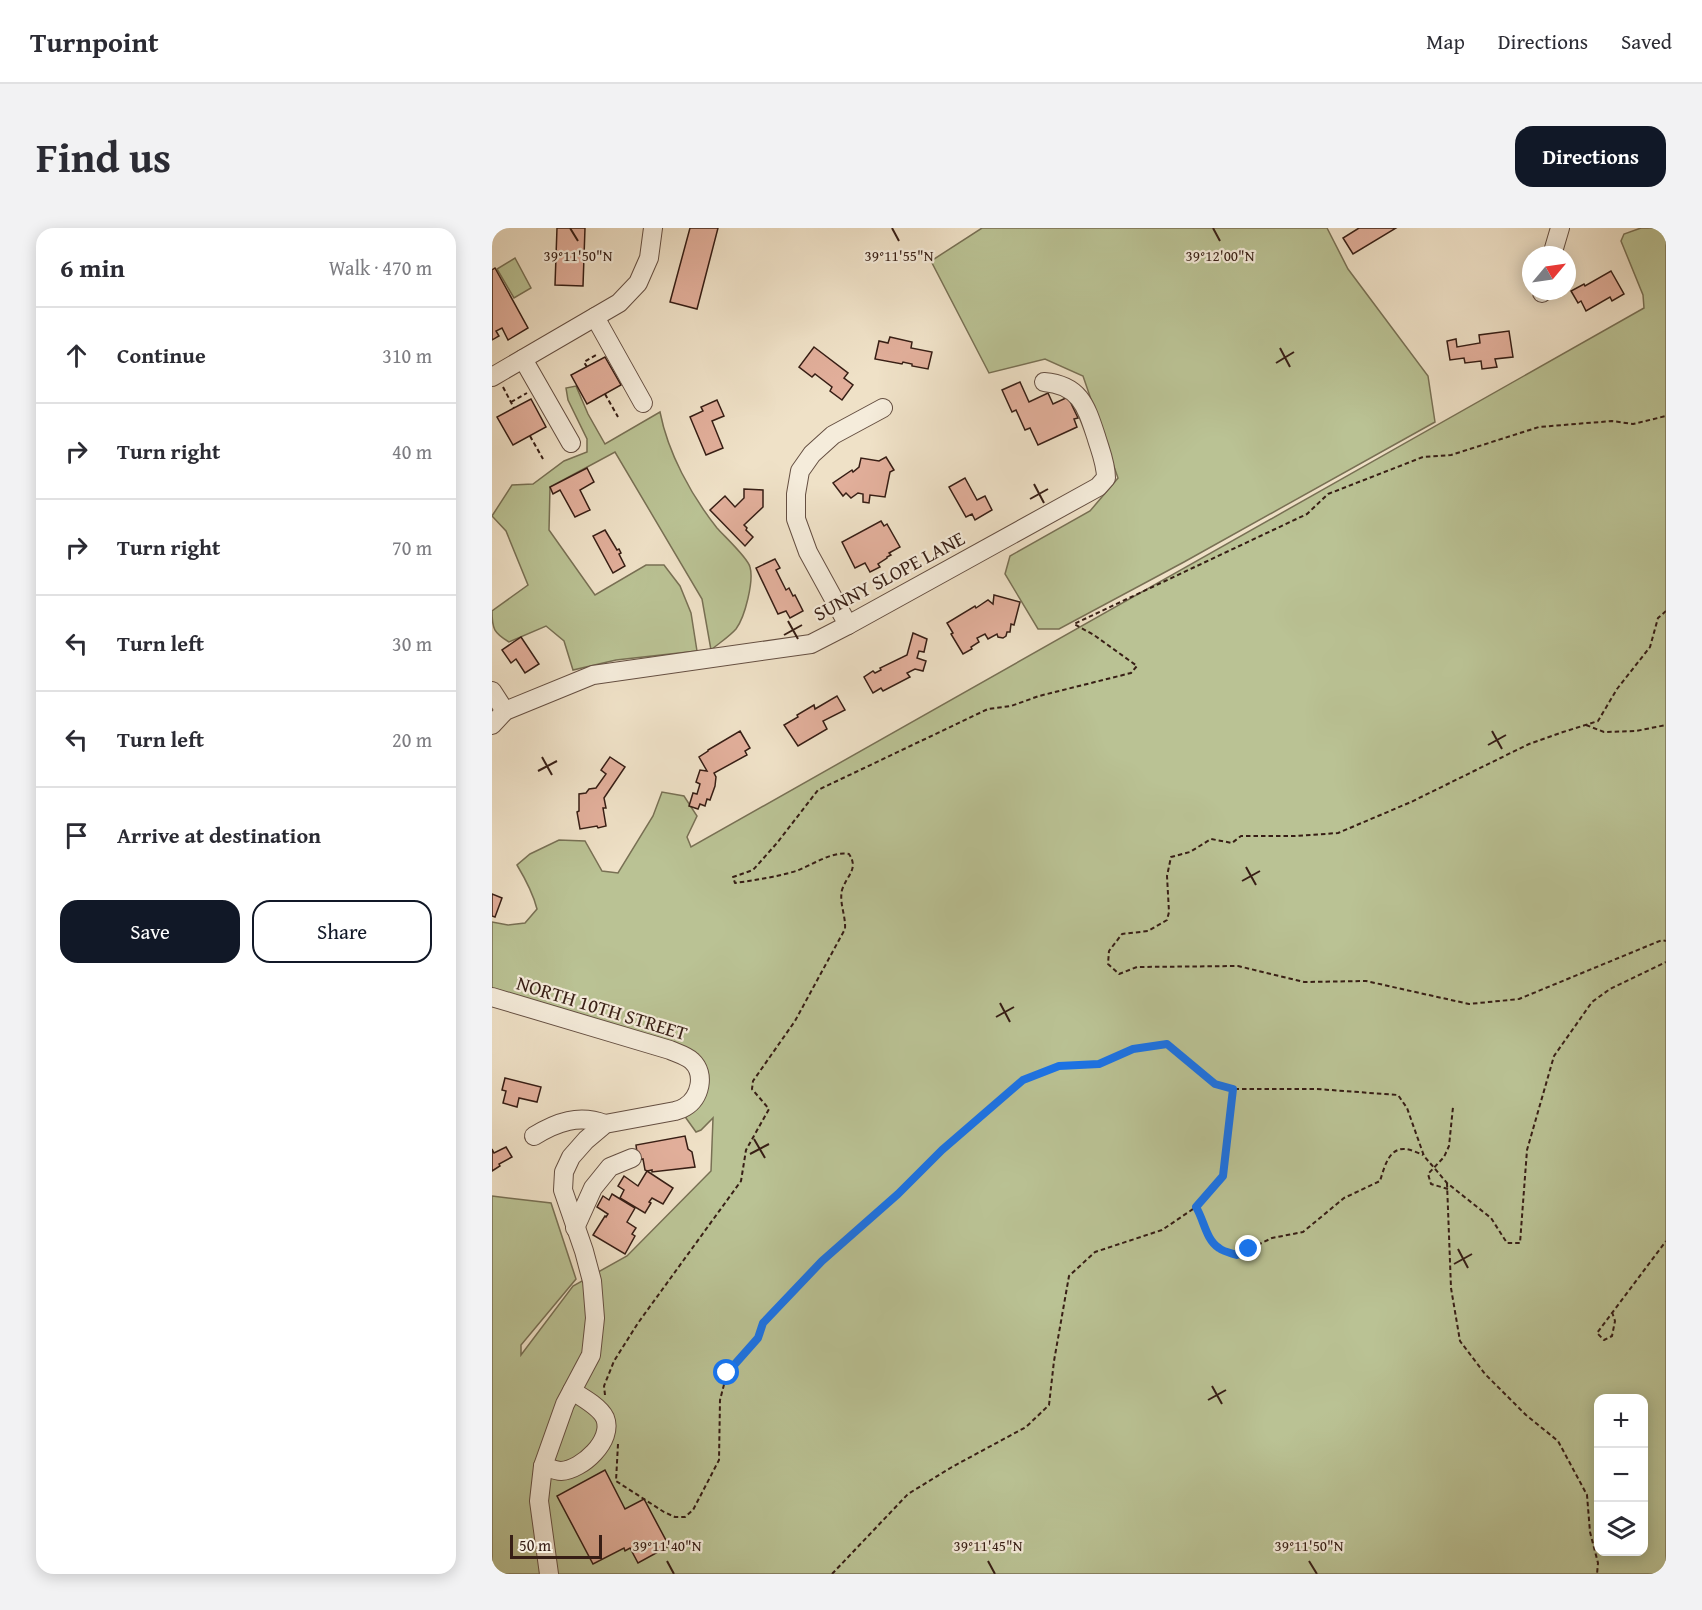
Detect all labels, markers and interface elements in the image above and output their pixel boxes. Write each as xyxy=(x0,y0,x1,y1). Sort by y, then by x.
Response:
text: Turnpoint xyxy=(30,21,159,62)
text: Map xyxy=(1426,26,1465,57)
text: Directions xyxy=(1498,26,1588,57)
text: Saved xyxy=(1621,26,1672,57)
text: Find us xyxy=(36,126,171,187)
button: Directions xyxy=(1515,126,1666,187)
text: 39°11'50"N xyxy=(544,245,613,266)
text: 39°11'55"N xyxy=(865,245,934,266)
text: 39°12'00"N xyxy=(1186,245,1255,266)
north arrow xyxy=(1522,246,1576,300)
text: 6 min xyxy=(60,248,125,287)
text: Walk · 470 m xyxy=(329,253,432,282)
icon: ahead xyxy=(60,339,93,372)
text: Continue xyxy=(117,339,206,371)
text: 310 m xyxy=(382,341,432,370)
icon: right xyxy=(60,435,93,468)
text: Turn right xyxy=(117,435,220,467)
text: 40 m xyxy=(392,437,432,466)
street label: SUNNY SLOPE LANE xyxy=(808,523,970,628)
icon: right xyxy=(60,531,93,564)
text: Turn right xyxy=(117,531,220,563)
text: 70 m xyxy=(392,533,432,562)
icon: left xyxy=(60,627,93,660)
text: Turn left xyxy=(117,627,204,659)
text: 30 m xyxy=(392,629,432,658)
icon: left xyxy=(60,723,93,756)
text: Turn left xyxy=(117,723,204,755)
text: 20 m xyxy=(392,725,432,754)
icon: arrive xyxy=(60,819,93,852)
text: Arrive at destination xyxy=(117,819,321,851)
button: Save xyxy=(60,900,240,963)
button: Share xyxy=(252,900,432,963)
street label: NORTH 10TH STREET xyxy=(513,968,691,1047)
route end xyxy=(1235,1235,1261,1261)
route start xyxy=(713,1359,739,1385)
map controls xyxy=(1594,1394,1648,1556)
button: + xyxy=(1594,1394,1648,1448)
button: − xyxy=(1594,1448,1648,1502)
button: layers xyxy=(1594,1502,1648,1556)
scale bar xyxy=(510,1532,602,1560)
text: 50 m xyxy=(519,1533,551,1557)
text: 39°11'40"N xyxy=(633,1535,702,1556)
text: 39°11'45"N xyxy=(954,1535,1023,1556)
text: 39°11'50"N xyxy=(1275,1535,1344,1556)

